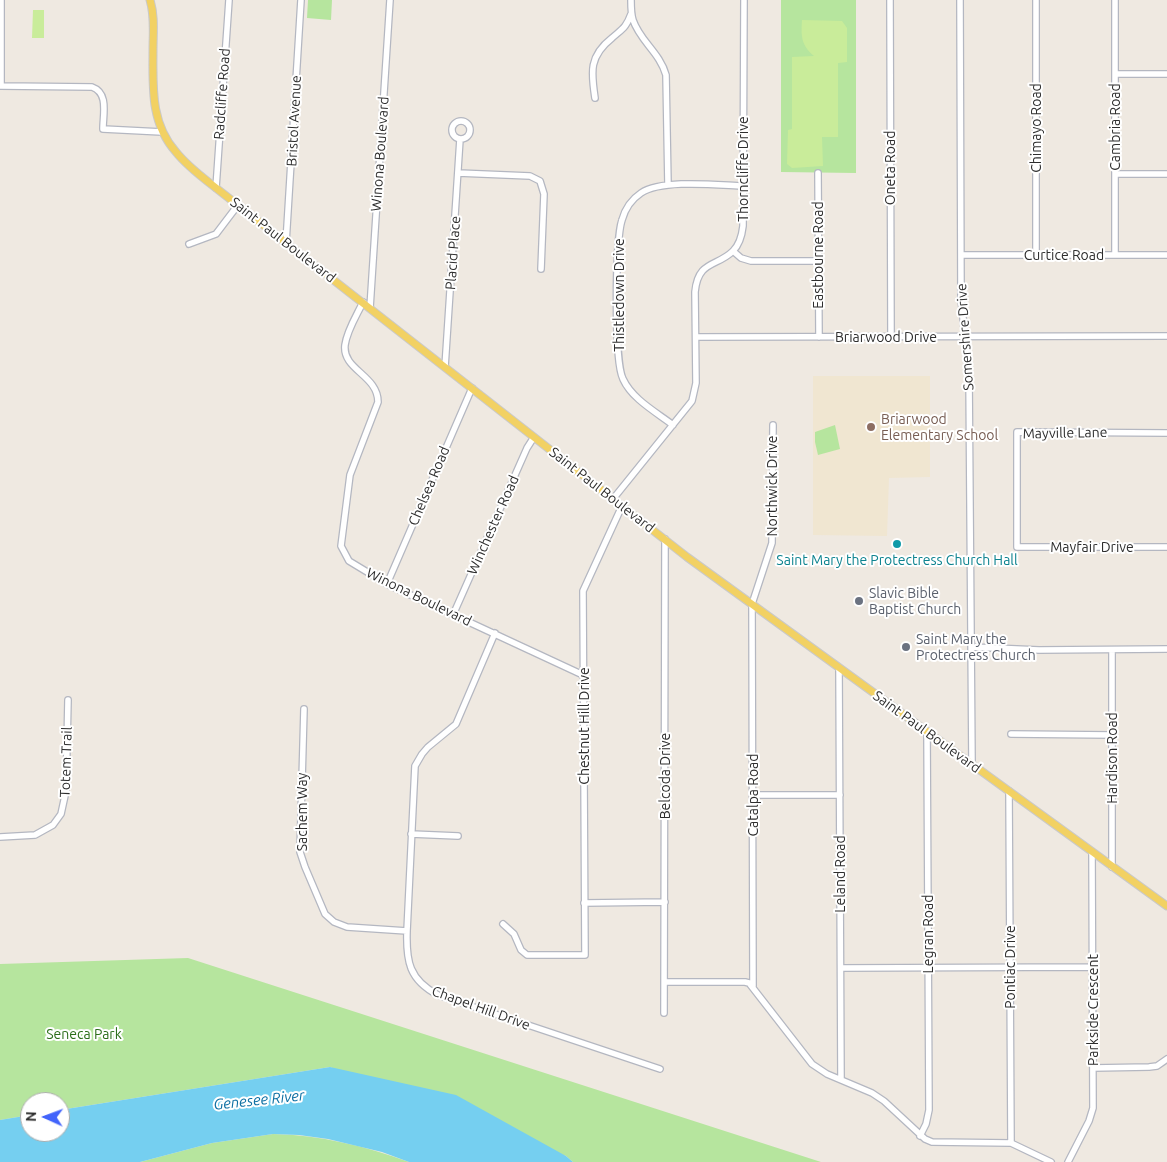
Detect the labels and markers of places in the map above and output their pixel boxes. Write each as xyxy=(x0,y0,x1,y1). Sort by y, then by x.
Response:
place label: Briarwood Elementary School xyxy=(881,411,998,444)
marker: Briarwood Elementary School xyxy=(865,421,877,433)
marker: Saint Mary the Protectress Church Hall xyxy=(891,538,903,550)
place label: Saint Mary the Protectress Church Hall xyxy=(776,552,1018,568)
place label: Slavic Bible Baptist Church xyxy=(869,585,961,618)
marker: Slavic Bible Baptist Church xyxy=(853,595,865,607)
place label: Saint Mary the Protectress Church xyxy=(916,631,1036,664)
marker: Saint Mary the Protectress Church xyxy=(900,641,912,653)

